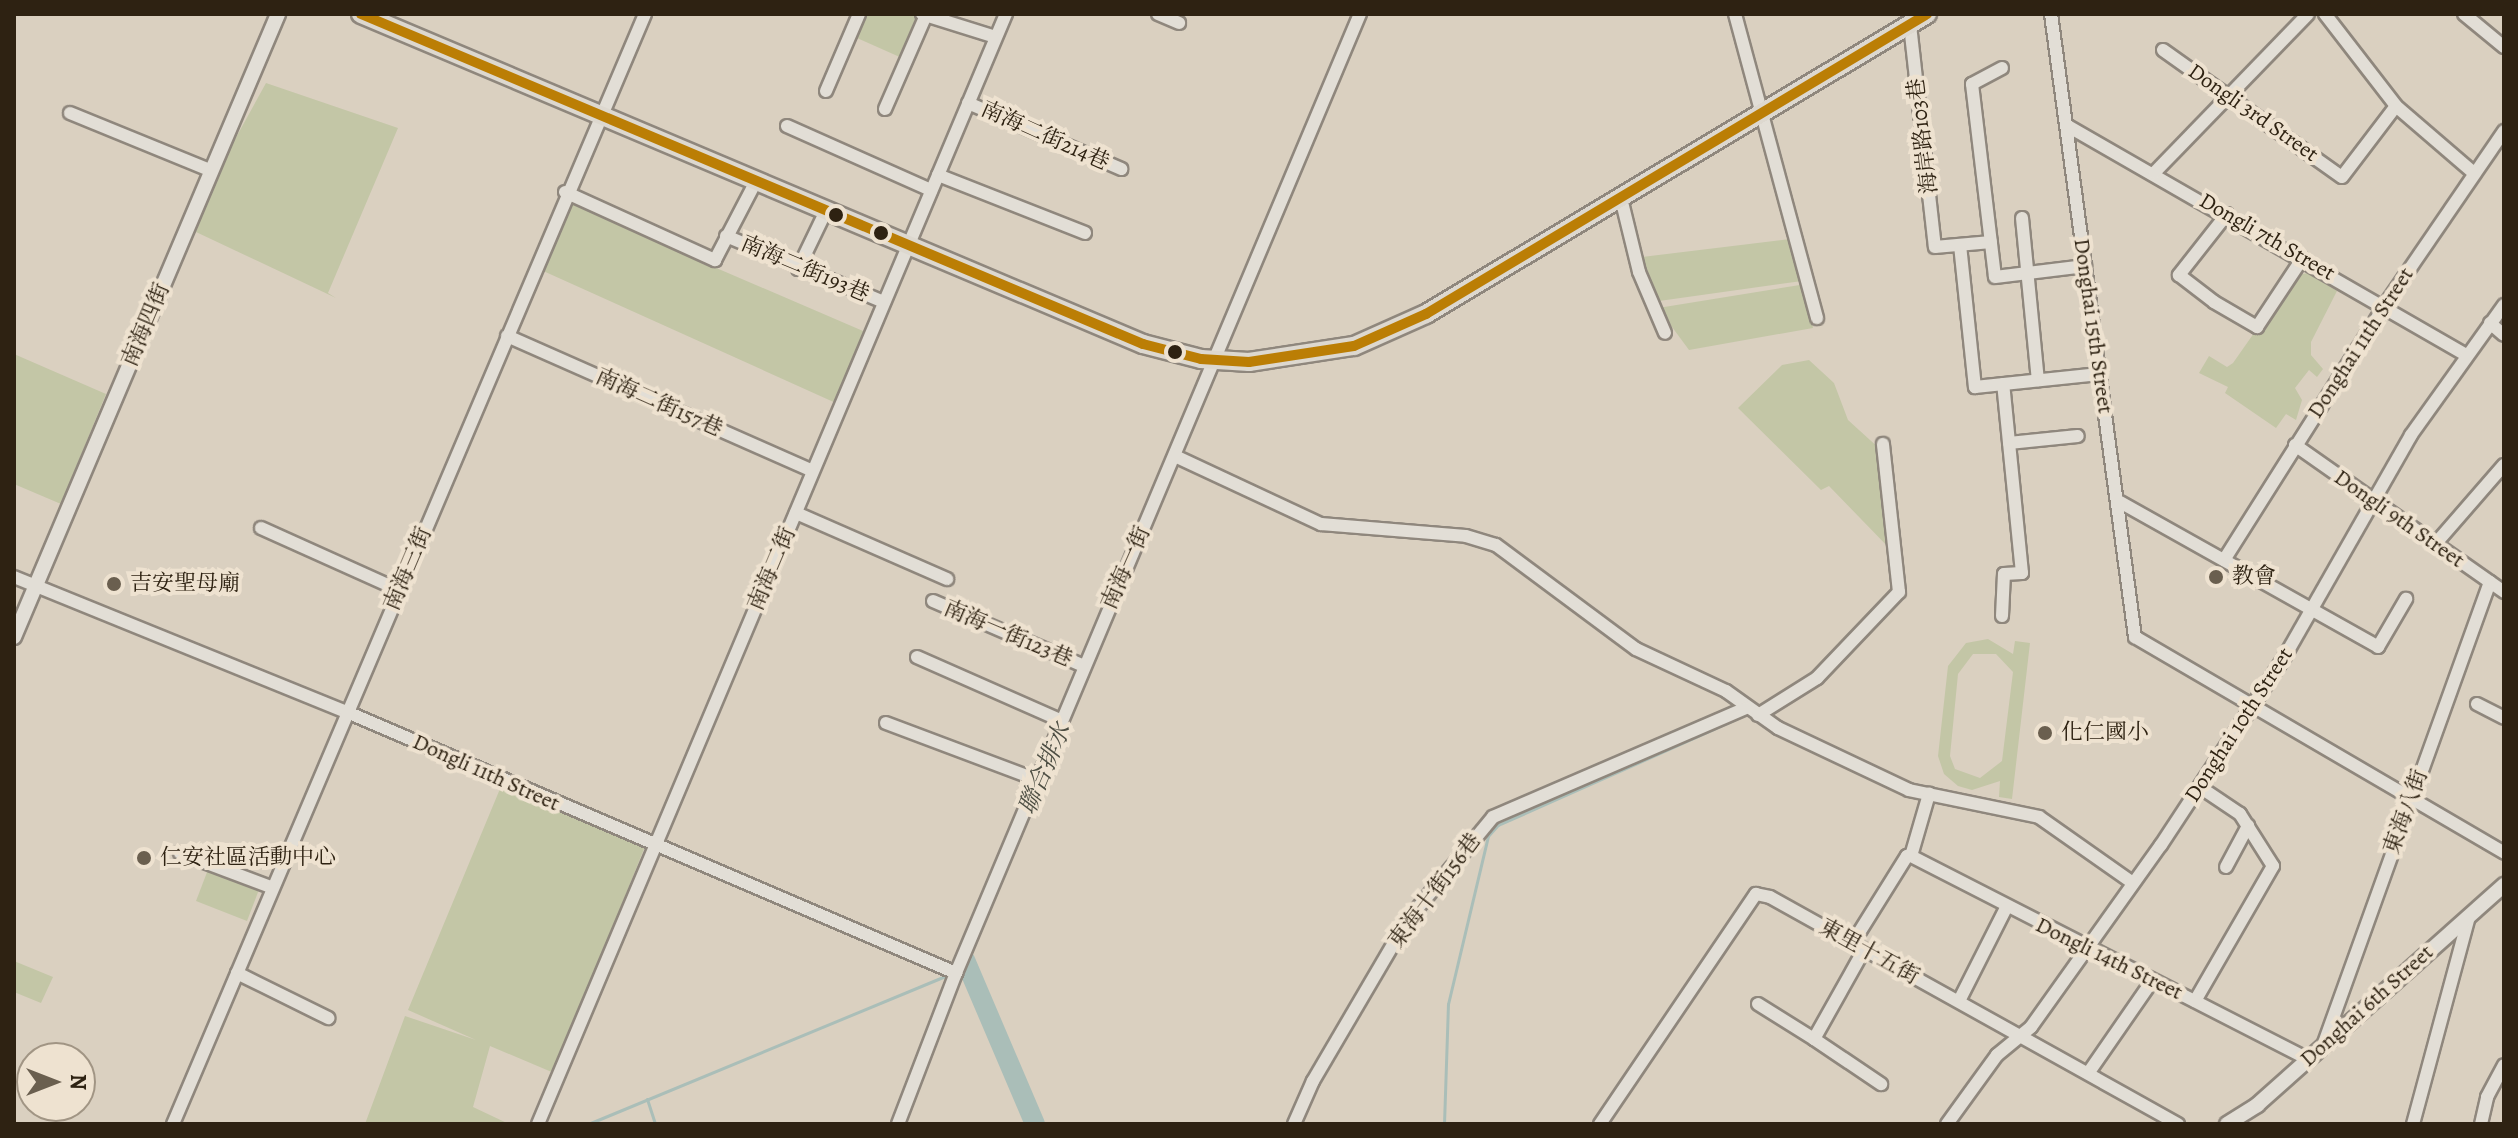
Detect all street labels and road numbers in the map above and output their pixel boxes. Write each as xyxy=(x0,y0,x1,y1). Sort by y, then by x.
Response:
street label: Dongli 3rd Street xyxy=(2183,58,2323,168)
street label: 海岸路103巷 xyxy=(1903,77,1943,195)
street label: 南海二街214巷 xyxy=(977,96,1113,176)
street label: Dongli 7th Street xyxy=(2195,188,2339,286)
street label: 南海二街193巷 xyxy=(737,230,873,308)
street label: Donghai 15th Street xyxy=(2068,237,2118,415)
street label: Donghai 11th Street xyxy=(2302,263,2420,423)
street label: 南海四街 xyxy=(117,279,175,371)
street label: 南海二街157巷 xyxy=(591,363,727,443)
street label: Dongli 9th Street xyxy=(2329,464,2469,574)
street label: 南海一街 xyxy=(1096,522,1156,614)
street label: 南海三街 xyxy=(379,523,437,615)
street label: 南海二街 xyxy=(743,523,801,615)
street label: 南海一街123巷 xyxy=(940,595,1076,673)
street label: Donghai 10th Street xyxy=(2179,643,2299,807)
street label: Dongli 11th Street xyxy=(408,729,564,817)
street label: 東海八街 xyxy=(2379,766,2433,858)
street label: 東海十街156巷 xyxy=(1383,828,1487,954)
street label: Dongli 14th Street xyxy=(2031,912,2187,1006)
street label: 東里十五街 xyxy=(1814,914,1924,990)
street label: Donghai 6th Street xyxy=(2295,939,2439,1073)

